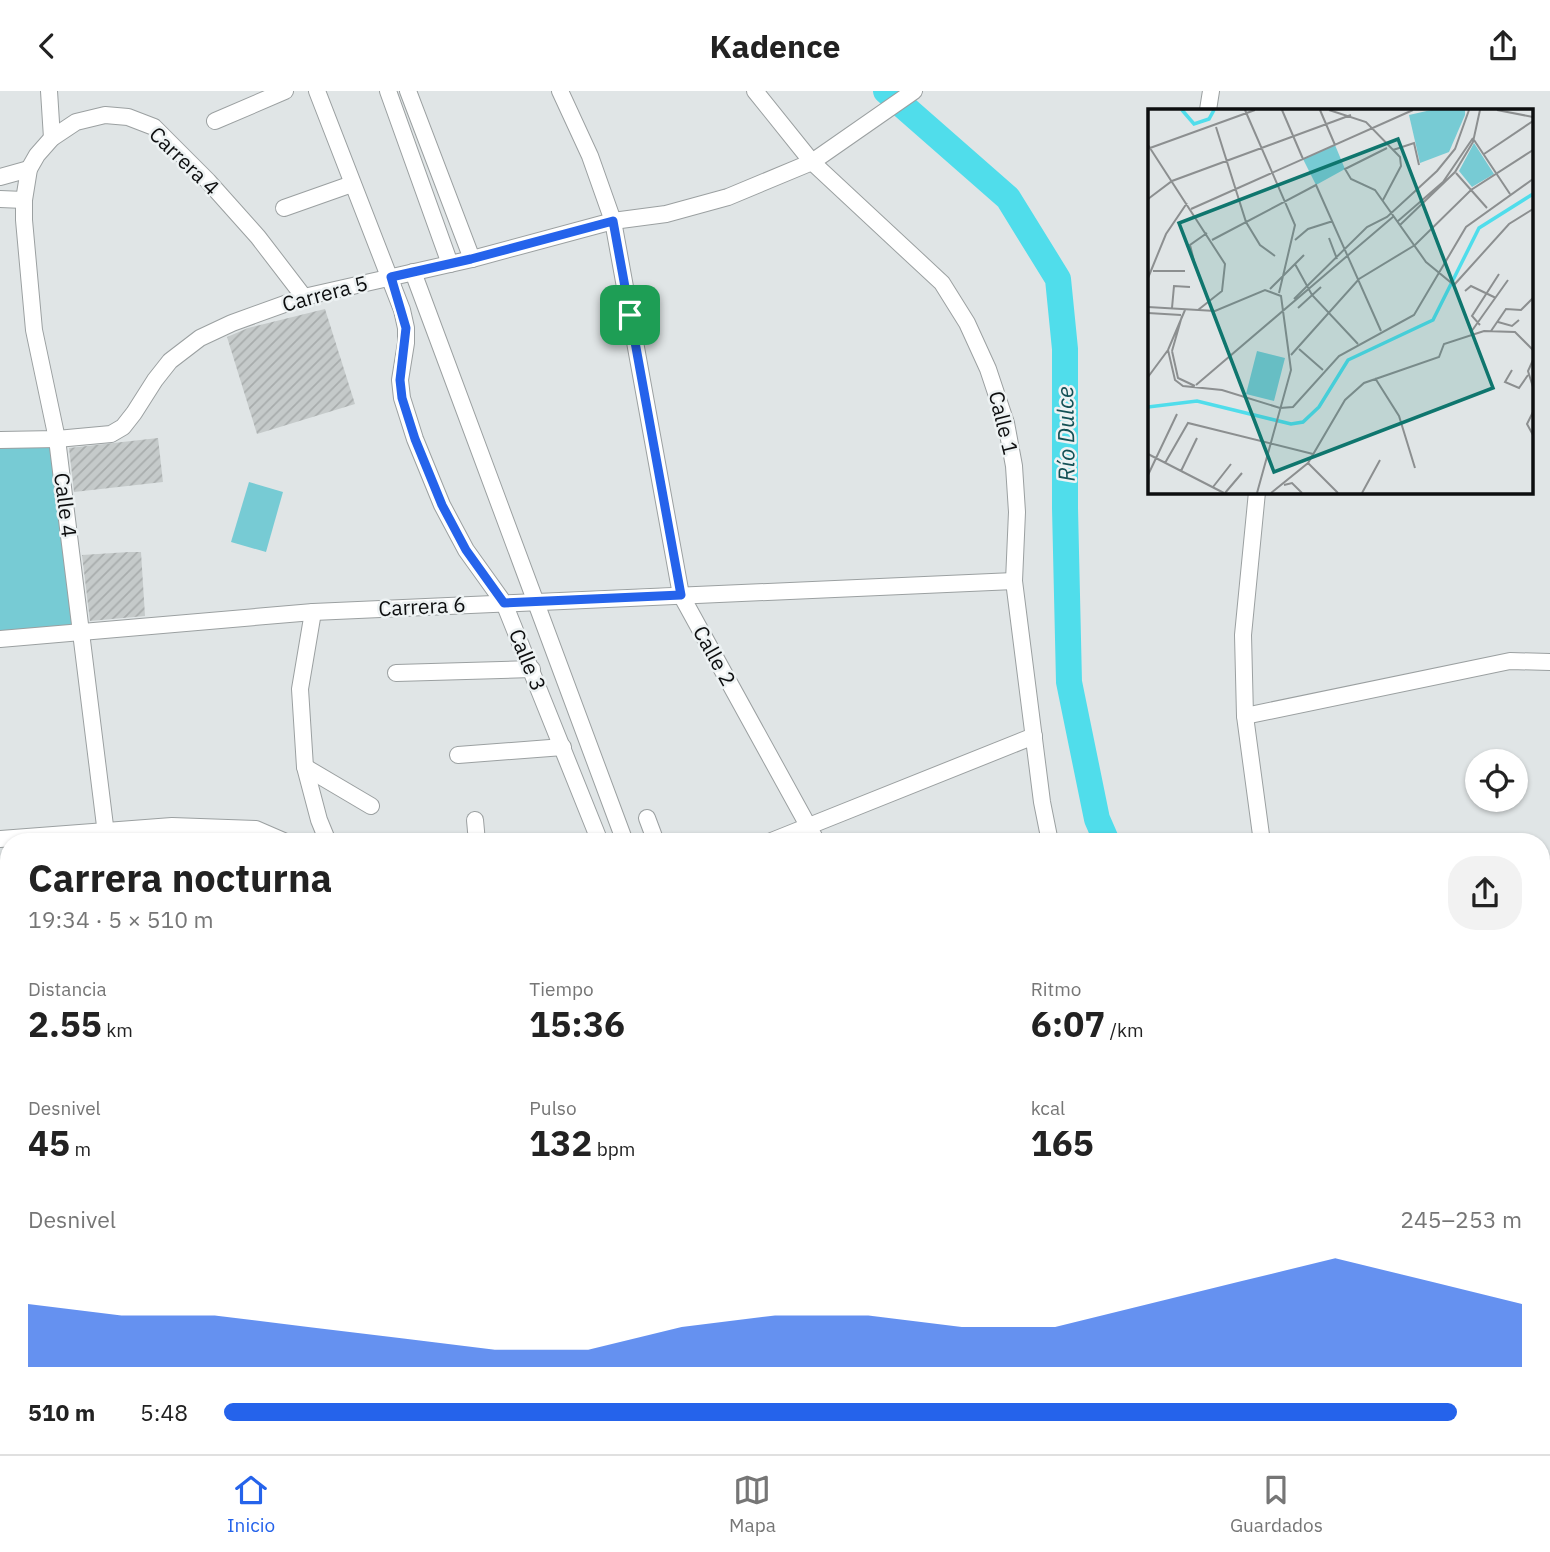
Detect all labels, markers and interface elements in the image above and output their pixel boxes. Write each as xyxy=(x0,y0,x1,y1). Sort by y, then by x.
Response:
text: Kadence xyxy=(709,25,841,67)
icon: back xyxy=(28,27,66,65)
icon: share xyxy=(1484,27,1522,65)
inset map xyxy=(1148,109,1532,493)
street label: Carrera 4 xyxy=(143,120,226,201)
street label: Carrera 5 xyxy=(279,268,371,318)
pin xyxy=(600,285,660,345)
icon: arrive xyxy=(611,296,649,334)
water label: Río Dulce xyxy=(1049,386,1081,482)
street label: Calle 1 xyxy=(983,388,1025,458)
street label: Calle 4 xyxy=(48,471,84,539)
street label: Carrera 6 xyxy=(378,590,466,622)
street label: Calle 2 xyxy=(687,620,743,691)
street label: Calle 3 xyxy=(503,624,553,695)
map controls xyxy=(1465,749,1528,812)
button: locate xyxy=(1465,749,1528,812)
text: Carrera nocturna xyxy=(28,853,332,902)
button: share xyxy=(1448,856,1522,930)
text: 19:34 · 5 × 510 m xyxy=(28,904,214,934)
text: Distancia xyxy=(28,977,107,1001)
text: Tiempo xyxy=(529,977,594,1001)
text: Ritmo xyxy=(1031,977,1081,1001)
text: 2.55 xyxy=(28,1001,102,1047)
text: 15:36 xyxy=(529,1001,625,1047)
text: 6:07 xyxy=(1031,1001,1105,1047)
text: km xyxy=(102,1018,133,1042)
text: /km xyxy=(1105,1018,1144,1042)
text: Desnivel xyxy=(28,1096,101,1120)
text: Pulso xyxy=(529,1096,577,1120)
text: kcal xyxy=(1031,1096,1065,1120)
text: 45 xyxy=(28,1120,70,1166)
text: 132 xyxy=(529,1120,592,1166)
text: 165 xyxy=(1031,1120,1094,1166)
text: m xyxy=(70,1137,91,1161)
text: bpm xyxy=(592,1137,635,1161)
text: Desnivel xyxy=(28,1204,116,1234)
text: 245–253 m xyxy=(1400,1204,1522,1234)
text: 510 m xyxy=(28,1397,95,1427)
text: 5:48 xyxy=(140,1397,188,1427)
tab: Inicio xyxy=(227,1471,275,1537)
tab: Mapa xyxy=(729,1471,776,1537)
tab: Guardados xyxy=(1230,1471,1323,1537)

